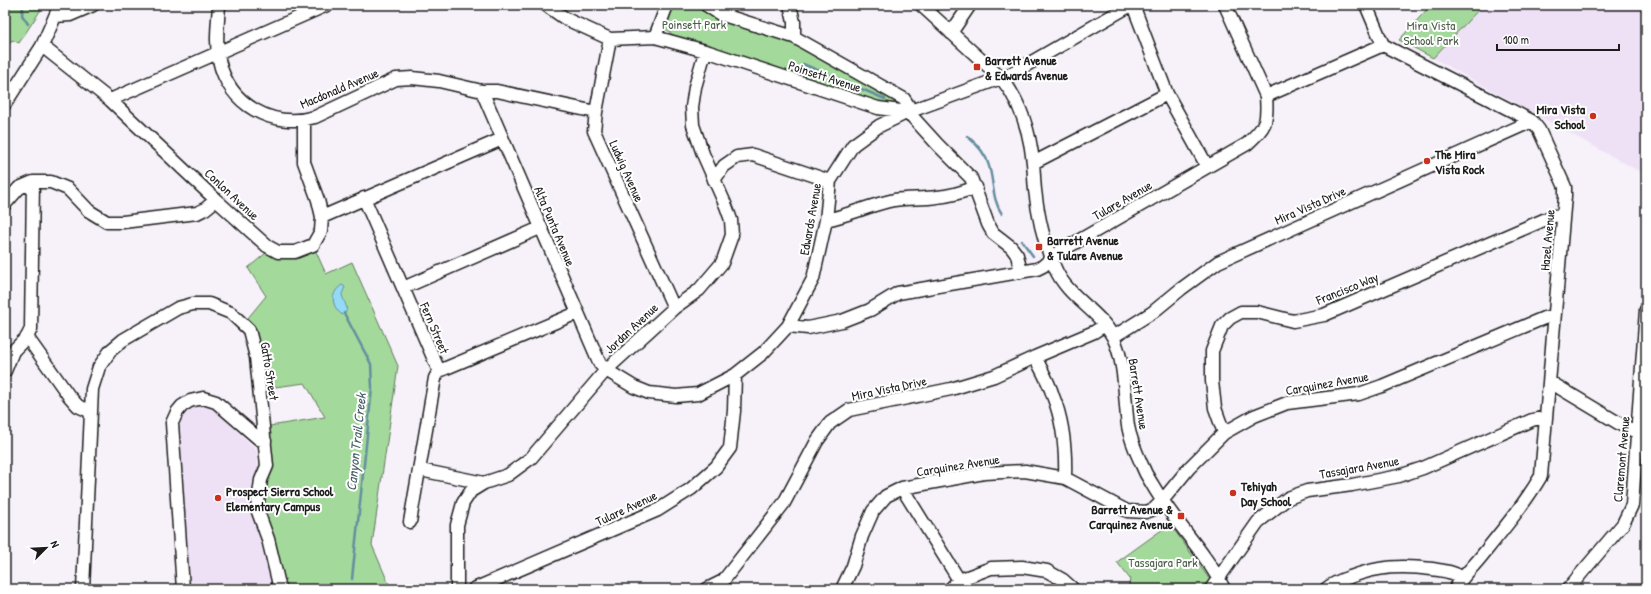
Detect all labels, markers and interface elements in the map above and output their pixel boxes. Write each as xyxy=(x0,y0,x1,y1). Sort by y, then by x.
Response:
park label: Poinsett Park xyxy=(662,15,727,33)
park label: Mira Vista School Park xyxy=(1403,16,1459,49)
scale bar xyxy=(1497,26,1619,52)
text: 100 m xyxy=(1503,31,1529,48)
place label: Barrett Avenue & Edwards Avenue xyxy=(985,51,1069,84)
street label: Poinsett Avenue xyxy=(786,56,864,96)
marker: Barrett Avenue & Edwards Avenue xyxy=(972,62,982,72)
street label: Macdonald Avenue xyxy=(297,63,381,113)
place label: Mira Vista School xyxy=(1536,100,1586,133)
marker: Mira Vista School xyxy=(1588,111,1598,121)
street label: Ludwig Avenue xyxy=(605,137,649,205)
place label: The Mira Vista Rock xyxy=(1434,145,1485,178)
marker: The Mira Vista Rock xyxy=(1422,156,1432,166)
street label: Conlon Avenue xyxy=(201,164,263,224)
street label: Tulare Avenue xyxy=(1089,176,1155,224)
street label: Edwards Avenue xyxy=(795,181,825,257)
street label: Mira Vista Drive xyxy=(1272,181,1348,229)
street label: Alta Punta Avenue xyxy=(530,183,580,269)
street label: Hazel Avenue xyxy=(1535,209,1559,271)
place label: Barrett Avenue & Tulare Avenue xyxy=(1047,231,1124,264)
marker: Barrett Avenue & Tulare Avenue xyxy=(1034,242,1044,252)
street label: Francisco Way xyxy=(1312,267,1381,309)
street label: Fern Street xyxy=(416,299,454,357)
street label: Jordan Avenue xyxy=(600,299,662,357)
street label: Gatto Street xyxy=(257,341,284,402)
street label: Barrett Avenue xyxy=(1124,357,1154,431)
street label: Carquinez Avenue xyxy=(1284,367,1370,399)
street label: Mira Vista Drive xyxy=(850,371,928,405)
water label: Canyon Trail Creek xyxy=(341,391,371,492)
street label: Claremont Avenue xyxy=(1608,415,1634,503)
street label: Carquinez Avenue xyxy=(915,450,1001,480)
street label: Tassajara Avenue xyxy=(1318,451,1400,483)
place label: Tehiyah Day School xyxy=(1240,477,1292,511)
place label: Prospect Sierra School Elementary Campus xyxy=(226,482,334,516)
street label: Tulare Avenue xyxy=(592,486,660,530)
marker: Tehiyah Day School xyxy=(1228,488,1238,498)
marker: Prospect Sierra School Elementary Campus xyxy=(213,493,223,503)
place label: Barrett Avenue & Carquinez Avenue xyxy=(1089,500,1174,534)
marker: Barrett Avenue & Carquinez Avenue xyxy=(1176,511,1186,521)
north arrow xyxy=(26,528,66,568)
text: N xyxy=(48,538,63,550)
park label: Tassajara Park xyxy=(1128,553,1198,571)

